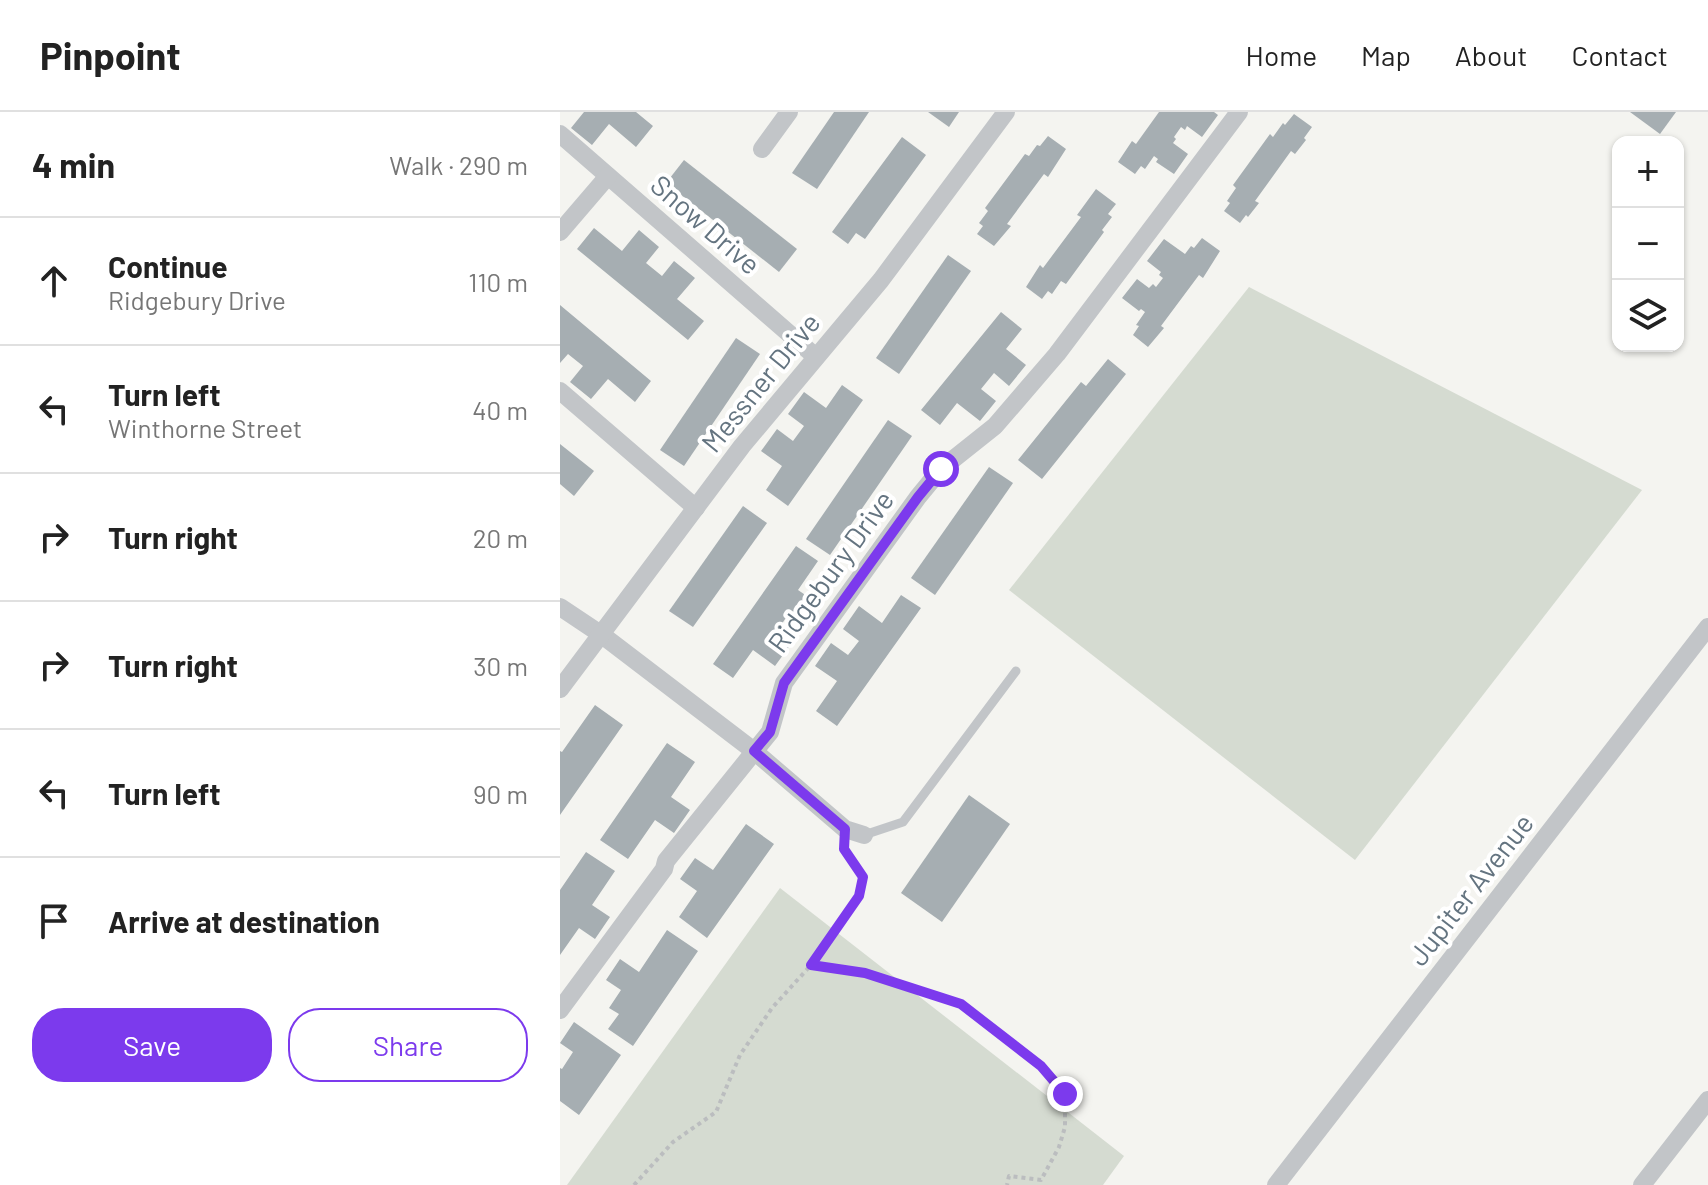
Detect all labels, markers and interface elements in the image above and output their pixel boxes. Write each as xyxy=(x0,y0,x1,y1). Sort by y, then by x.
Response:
text: Pinpoint xyxy=(40,32,181,78)
text: Home xyxy=(1246,38,1317,72)
text: Map xyxy=(1361,38,1411,72)
text: About xyxy=(1455,38,1527,72)
text: Contact xyxy=(1571,38,1668,72)
map controls xyxy=(1612,136,1684,352)
button: + xyxy=(1612,136,1684,208)
text: 4 min xyxy=(32,144,115,185)
text: Walk · 290 m xyxy=(389,149,528,180)
street label: Snow Drive xyxy=(644,167,768,281)
button: − xyxy=(1612,208,1684,280)
text: Continue xyxy=(108,248,228,284)
icon: ahead xyxy=(32,259,76,303)
text: 110 m xyxy=(468,266,528,297)
button: layers xyxy=(1612,280,1684,352)
text: Ridgebury Drive xyxy=(108,284,286,315)
street label: Messner Drive xyxy=(694,306,826,458)
text: Turn left xyxy=(108,376,221,412)
icon: left xyxy=(32,387,76,431)
text: 40 m xyxy=(472,394,528,425)
text: Winthorne Street xyxy=(108,412,302,443)
route start xyxy=(923,451,959,487)
street label: Ridgebury Drive xyxy=(760,483,900,659)
icon: right xyxy=(32,515,76,559)
text: Turn right xyxy=(108,519,238,555)
text: 20 m xyxy=(473,522,528,553)
icon: right xyxy=(32,643,76,687)
text: Turn right xyxy=(108,647,238,683)
text: 30 m xyxy=(473,650,528,681)
icon: left xyxy=(32,771,76,815)
text: Turn left xyxy=(108,775,221,811)
text: 90 m xyxy=(473,778,528,809)
street label: Jupiter Avenue xyxy=(1400,806,1540,972)
icon: arrive xyxy=(32,899,76,943)
text: Arrive at destination xyxy=(108,903,380,939)
button: Save xyxy=(32,1008,272,1082)
button: Share xyxy=(288,1008,528,1082)
route end xyxy=(1047,1076,1083,1112)

